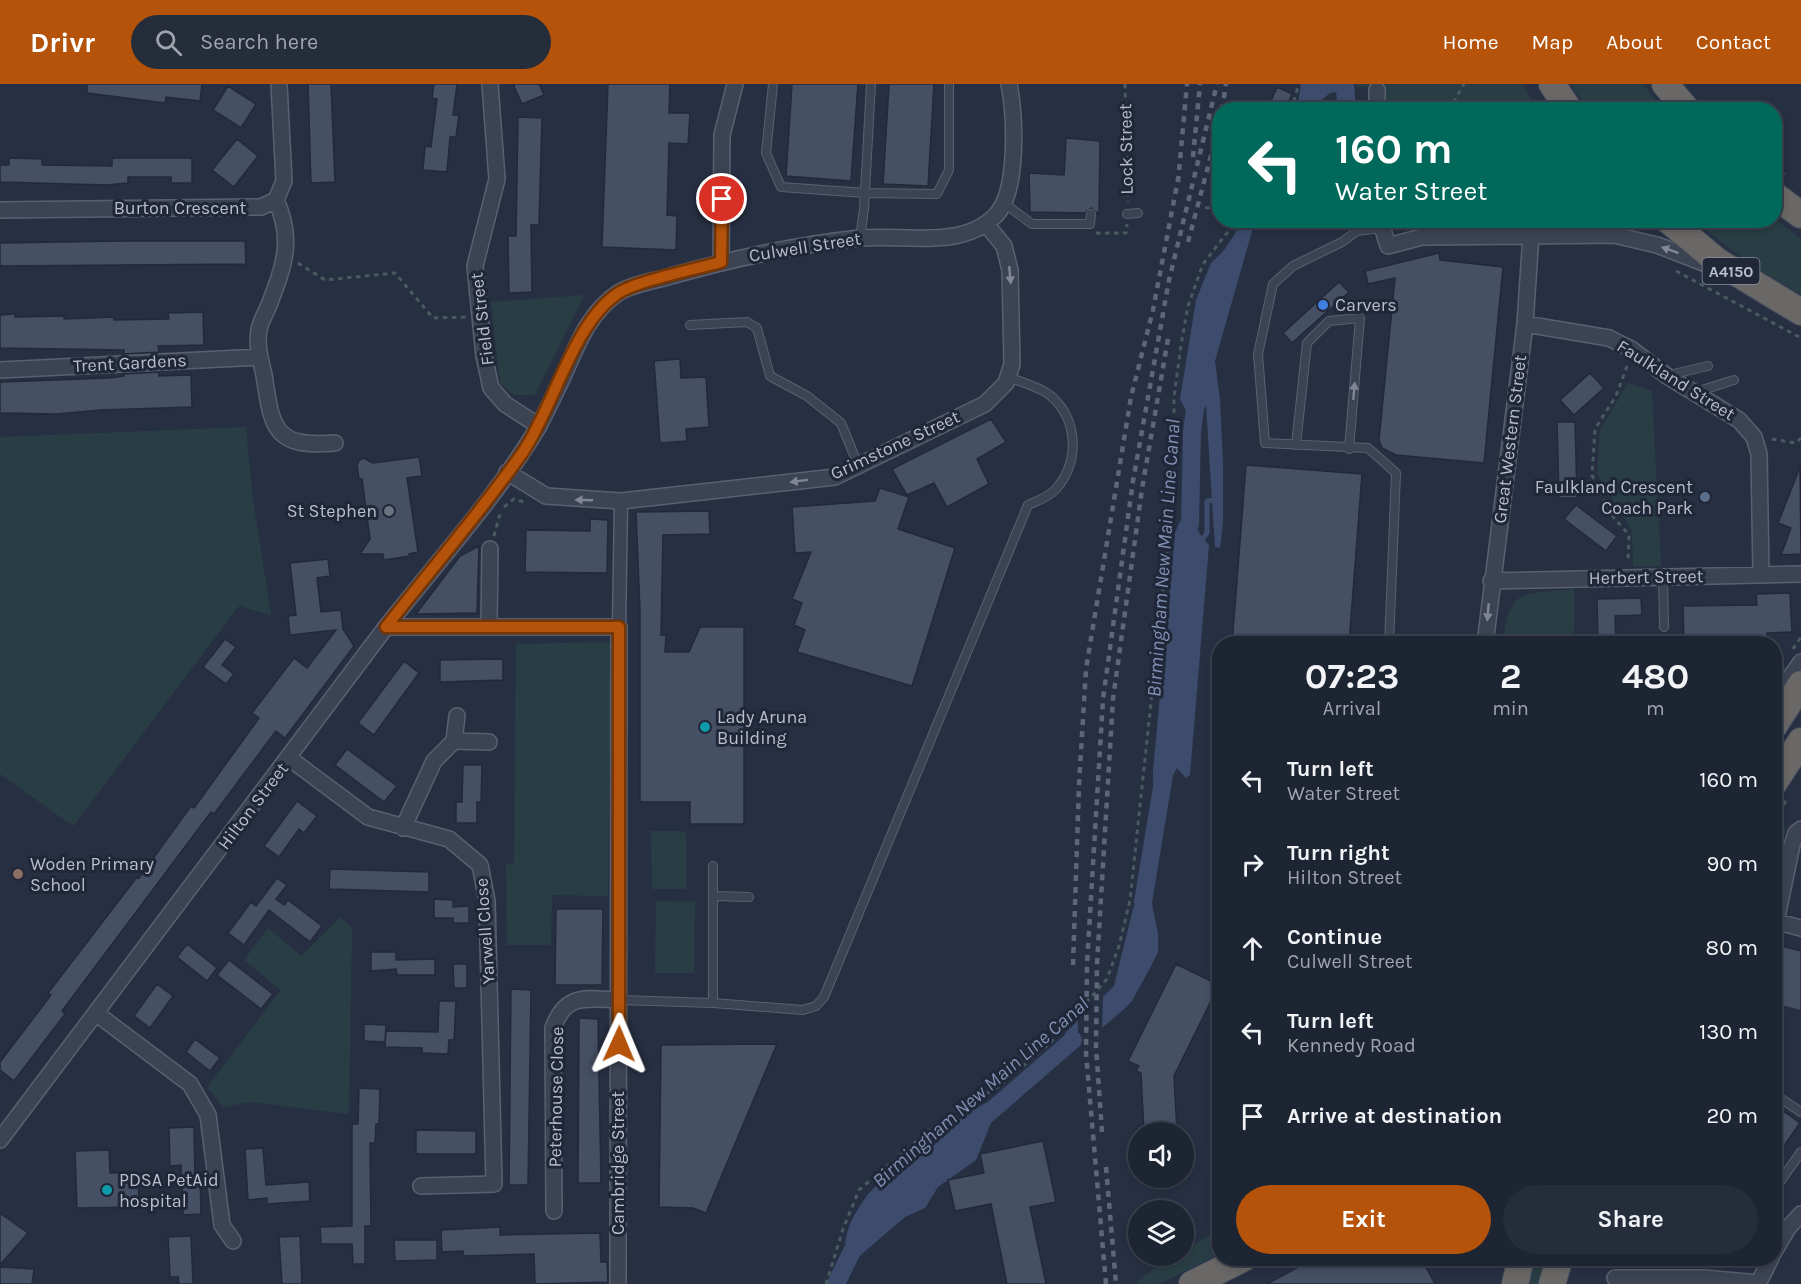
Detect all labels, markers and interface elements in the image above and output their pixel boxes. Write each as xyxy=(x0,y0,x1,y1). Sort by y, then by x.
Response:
search box xyxy=(131,15,551,69)
text: Drivr xyxy=(30,26,95,59)
icon: search xyxy=(152,26,185,59)
text: Search here xyxy=(200,29,318,55)
text: Home xyxy=(1443,30,1499,54)
text: Map xyxy=(1532,30,1573,54)
text: About xyxy=(1606,30,1663,54)
text: Contact xyxy=(1696,30,1771,54)
street label: Lock Street xyxy=(1114,103,1138,195)
text: 160 m xyxy=(1335,124,1453,174)
icon: left xyxy=(1236,126,1314,204)
pin xyxy=(696,173,747,224)
text: Water Street xyxy=(1335,175,1487,207)
icon: arrive xyxy=(705,182,738,215)
street label: Burton Crescent xyxy=(114,197,247,219)
street label: Culwell Street xyxy=(747,227,863,267)
one-way arrow xyxy=(1661,245,1679,255)
road number: A4150 xyxy=(1702,258,1760,284)
one-way arrow xyxy=(1005,265,1015,284)
street label: Field Street xyxy=(465,271,499,367)
place label: Carvers xyxy=(1335,294,1397,316)
marker: Carvers xyxy=(1316,298,1330,312)
street label: Faulkland Street xyxy=(1613,335,1739,425)
street label: Trent Gardens xyxy=(73,349,187,377)
street label: Great Western Street xyxy=(1489,353,1531,525)
one-way arrow xyxy=(1349,381,1359,400)
street label: Grimstone Street xyxy=(827,405,963,485)
water label: Birmingham New Main Line Canal xyxy=(1142,418,1185,698)
one-way arrow xyxy=(789,476,808,486)
place label: Faulkland Crescent Coach Park xyxy=(1535,476,1693,519)
marker: Faulkland Crescent Coach Park xyxy=(1698,490,1712,504)
one-way arrow xyxy=(575,495,594,505)
place label: St Stephen xyxy=(287,500,377,522)
marker: St Stephen xyxy=(382,504,396,518)
street label: Herbert Street xyxy=(1588,565,1704,589)
one-way arrow xyxy=(1483,603,1493,622)
text: 07:23 xyxy=(1305,655,1399,697)
text: 2 xyxy=(1500,655,1521,697)
text: 480 xyxy=(1622,655,1689,697)
text: Arrival xyxy=(1323,697,1381,720)
text: min xyxy=(1492,697,1529,720)
text: m xyxy=(1646,697,1665,720)
place label: Lady Aruna Building xyxy=(717,706,807,749)
marker: Lady Aruna Building xyxy=(698,720,712,734)
text: Turn left xyxy=(1287,756,1374,782)
street label: Hilton Street xyxy=(213,758,293,854)
icon: left xyxy=(1236,764,1269,797)
text: 160 m xyxy=(1699,767,1758,793)
text: Water Street xyxy=(1287,782,1400,805)
text: Turn right xyxy=(1287,840,1390,866)
icon: right xyxy=(1236,848,1269,881)
text: 90 m xyxy=(1706,851,1758,877)
place label: Woden Primary School xyxy=(30,853,154,896)
text: Hilton Street xyxy=(1287,866,1402,889)
marker: Woden Primary School xyxy=(11,867,25,881)
street label: Yarwell Close xyxy=(470,877,500,985)
text: Continue xyxy=(1287,924,1382,950)
icon: ahead xyxy=(1236,932,1269,965)
text: 80 m xyxy=(1706,935,1758,961)
text: Culwell Street xyxy=(1287,950,1413,973)
water label: Birmingham New Main Line Canal xyxy=(868,992,1093,1193)
text: Turn left xyxy=(1287,1008,1374,1034)
position arrow xyxy=(587,1012,651,1076)
icon: left xyxy=(1236,1016,1269,1049)
text: 130 m xyxy=(1699,1019,1758,1045)
street label: Peterhouse Close xyxy=(544,1026,568,1168)
text: Kennedy Road xyxy=(1287,1034,1416,1057)
street label: Cambridge Street xyxy=(607,1091,629,1235)
icon: arrive xyxy=(1236,1100,1269,1133)
text: Arrive at destination xyxy=(1287,1103,1502,1129)
text: 20 m xyxy=(1706,1103,1758,1129)
map controls xyxy=(1128,1122,1194,1266)
button: sound xyxy=(1128,1122,1194,1188)
place label: PDSA PetAid hospital xyxy=(119,1169,219,1212)
marker: PDSA PetAid hospital xyxy=(100,1183,114,1197)
button: Exit xyxy=(1236,1185,1491,1254)
button: Share xyxy=(1503,1185,1758,1254)
button: layers xyxy=(1128,1200,1194,1266)

